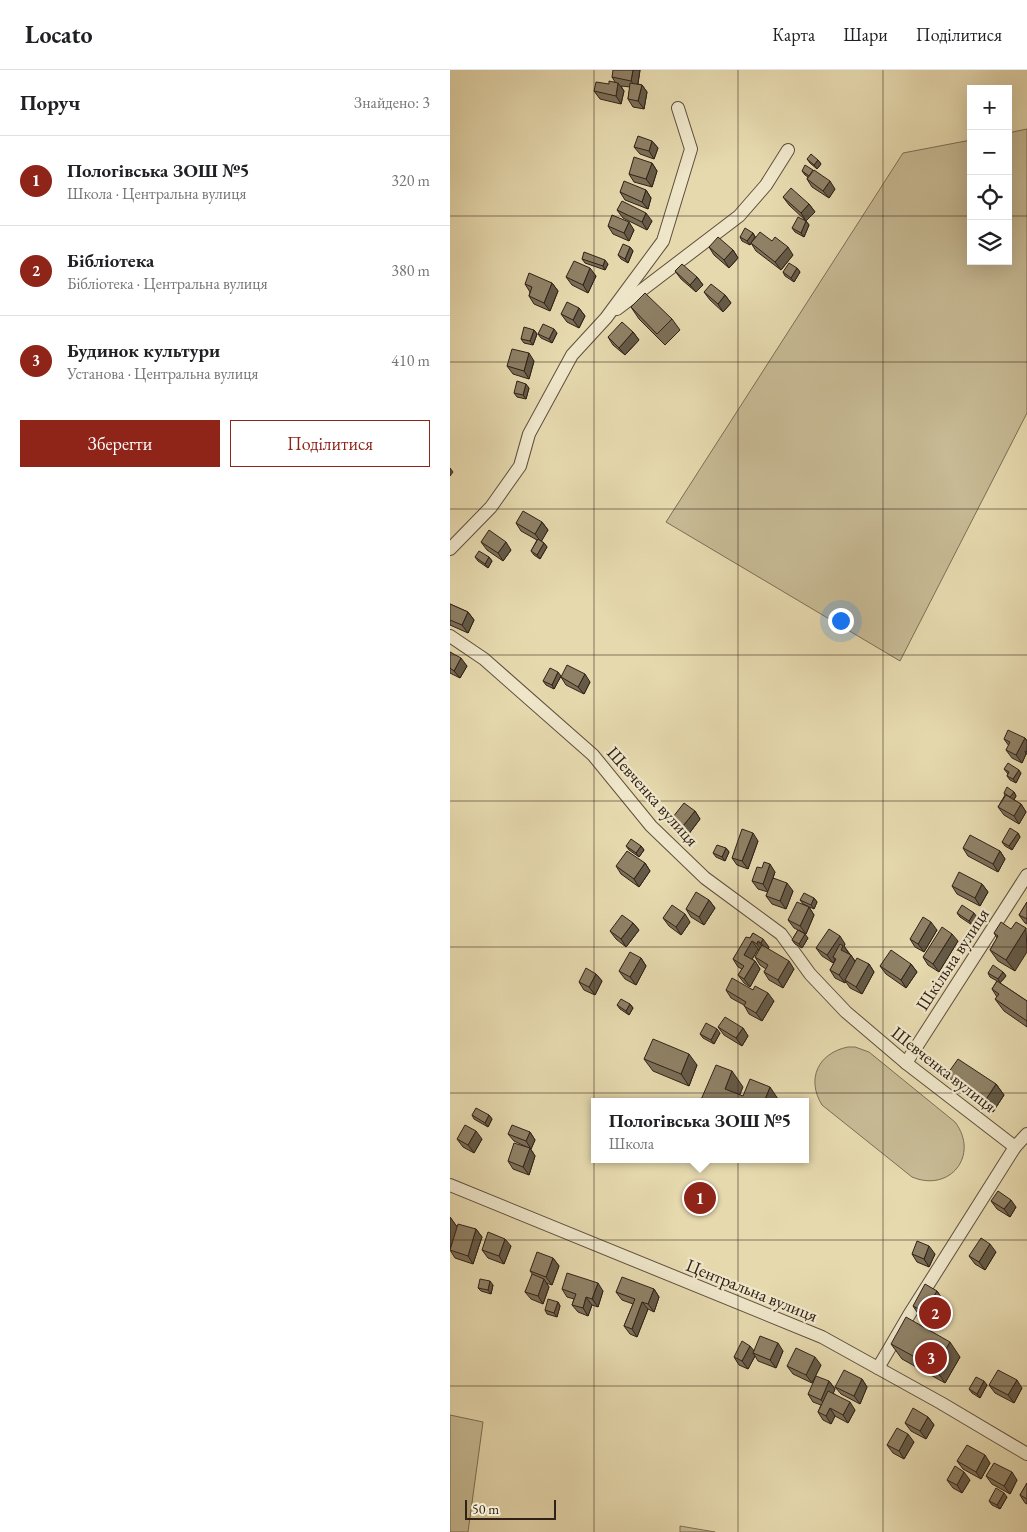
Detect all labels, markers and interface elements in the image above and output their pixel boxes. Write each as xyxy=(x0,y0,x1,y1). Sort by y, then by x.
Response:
text: Locato xyxy=(25,19,93,50)
text: Карта xyxy=(772,23,815,46)
text: Шари xyxy=(843,23,888,46)
text: Поділитися xyxy=(916,23,1002,46)
map controls xyxy=(967,85,1012,265)
button: + xyxy=(967,85,1012,130)
text: Поруч xyxy=(20,89,80,116)
text: Знайдено: 3 xyxy=(354,92,430,113)
button: − xyxy=(967,130,1012,175)
text: Пологівська ЗОШ №5 xyxy=(67,158,250,183)
text: 1 xyxy=(32,170,40,191)
text: 320 m xyxy=(391,170,430,191)
button: locate xyxy=(967,175,1012,220)
text: Школа · Центральна вулиця xyxy=(67,183,247,204)
button: layers xyxy=(967,220,1012,265)
text: Бібліотека xyxy=(67,248,154,273)
text: 2 xyxy=(32,260,40,281)
text: 380 m xyxy=(391,260,430,281)
text: Бібліотека · Центральна вулиця xyxy=(67,273,268,294)
text: Будинок культури xyxy=(67,338,220,363)
text: 3 xyxy=(32,350,40,371)
text: 410 m xyxy=(391,350,430,371)
text: Установа · Центральна вулиця xyxy=(67,363,259,384)
button: Зберегти xyxy=(20,420,220,467)
button: Поділитися xyxy=(230,420,430,467)
your location xyxy=(828,608,854,634)
street label: Шевченка вулиця xyxy=(602,741,704,851)
street label: Шкільна вулиця xyxy=(910,903,994,1015)
street label: Шевченка вулиця xyxy=(887,1021,1001,1117)
popup xyxy=(591,1098,809,1163)
text: Пологівська ЗОШ №5 xyxy=(609,1108,791,1133)
text: Школа xyxy=(609,1133,654,1154)
pin: 1 xyxy=(684,1179,716,1217)
street label: Центральна вулиця xyxy=(683,1253,821,1327)
pin: 2 xyxy=(919,1294,951,1332)
pin: 3 xyxy=(915,1339,947,1377)
scale bar xyxy=(465,1497,556,1520)
text: 50 m xyxy=(472,1500,499,1518)

